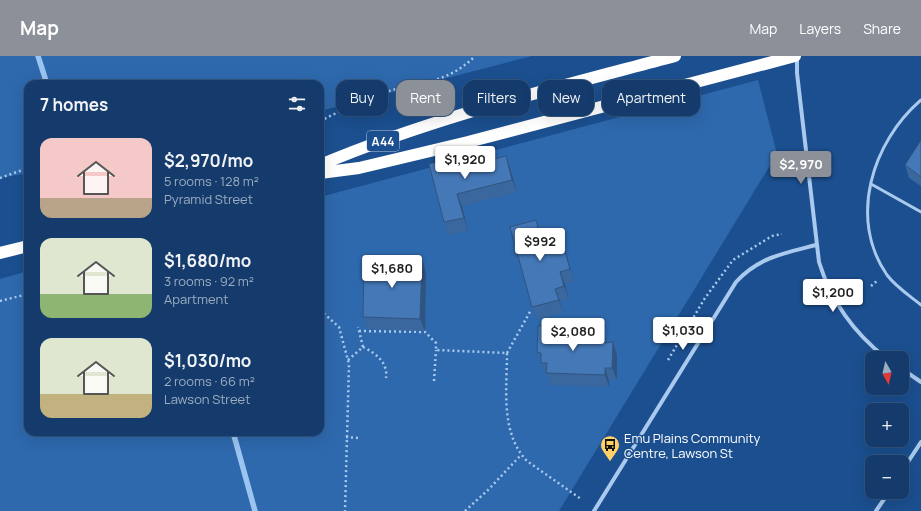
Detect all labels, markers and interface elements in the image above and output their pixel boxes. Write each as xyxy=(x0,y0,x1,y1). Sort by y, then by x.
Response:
text: Map xyxy=(20,15,59,41)
text: Map xyxy=(749,19,777,38)
text: Layers xyxy=(799,19,841,38)
text: Share xyxy=(863,19,901,38)
chip: Buy xyxy=(336,80,388,116)
chip: Rent xyxy=(396,80,455,116)
chip: Filters xyxy=(463,80,530,116)
chip: New xyxy=(538,80,594,116)
chip: Apartment xyxy=(602,80,700,116)
text: 7 homes xyxy=(40,93,108,116)
icon: filters xyxy=(286,93,308,115)
road number: A44 xyxy=(367,131,399,151)
pin: $1,920 xyxy=(432,146,498,180)
text: $2,970/mo xyxy=(164,149,253,172)
text: $1,920 xyxy=(444,150,486,168)
pin: $2,970 xyxy=(768,151,834,185)
icon: home xyxy=(72,154,120,202)
text: $2,970 xyxy=(779,155,823,173)
text: 5 rooms · 128 m² xyxy=(164,172,259,190)
text: Pyramid Street xyxy=(164,190,253,208)
pin: $992 xyxy=(516,228,564,262)
text: $992 xyxy=(524,232,556,250)
text: $1,680/mo xyxy=(164,249,251,272)
icon: home xyxy=(72,254,120,302)
pin: $1,680 xyxy=(359,255,425,289)
text: $1,680 xyxy=(371,259,413,277)
text: 3 rooms · 92 m² xyxy=(164,272,254,290)
pin: $1,200 xyxy=(800,279,866,313)
text: $1,200 xyxy=(812,283,854,301)
text: Apartment xyxy=(164,290,228,308)
pin: $1,030 xyxy=(650,317,716,351)
pin: $2,080 xyxy=(540,318,606,352)
text: $1,030 xyxy=(662,321,704,339)
text: $2,080 xyxy=(551,322,595,340)
text: $1,030/mo xyxy=(164,349,251,372)
north arrow xyxy=(865,351,909,395)
map controls xyxy=(865,351,909,499)
icon: home xyxy=(72,354,120,402)
text: 2 rooms · 66 m² xyxy=(164,372,255,390)
text: Lawson Street xyxy=(164,390,250,408)
button: + xyxy=(865,403,909,447)
place label: Emu Plains Community Centre, Lawson St xyxy=(624,429,761,462)
bus stop icon: Emu Plains Community Centre, Lawson St xyxy=(599,434,621,462)
button: − xyxy=(865,455,909,499)

